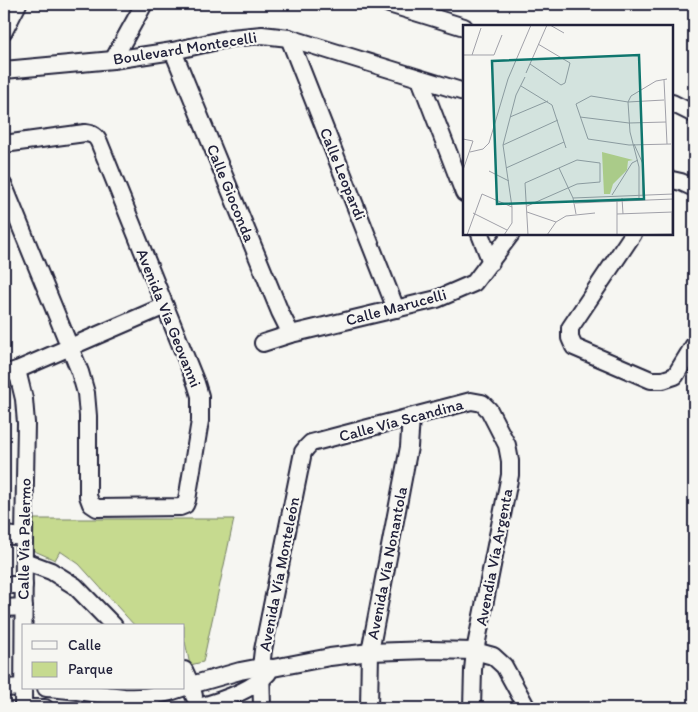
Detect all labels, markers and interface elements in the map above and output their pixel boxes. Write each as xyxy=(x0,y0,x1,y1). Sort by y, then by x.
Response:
inset map xyxy=(463,25,673,235)
street label: Boulevard Montecelli xyxy=(112,27,258,69)
street label: Calle Leopardi xyxy=(316,125,370,223)
street label: Calle Gioconda xyxy=(203,141,259,245)
street label: Avenida Vía Geovanni xyxy=(132,246,206,390)
street label: Calle Marucelli xyxy=(344,284,448,330)
street label: Calle Vía Scandina xyxy=(337,394,466,446)
street label: Calle Vía Palermo xyxy=(13,478,35,600)
street label: Avenida Vía Nonantola xyxy=(363,485,411,641)
street label: Avendia Vía Argenta xyxy=(471,486,517,627)
street label: Avenida Vía Monteleón xyxy=(255,495,303,653)
legend xyxy=(22,624,185,690)
text: Calle xyxy=(68,636,101,654)
text: Parque xyxy=(68,660,113,678)

